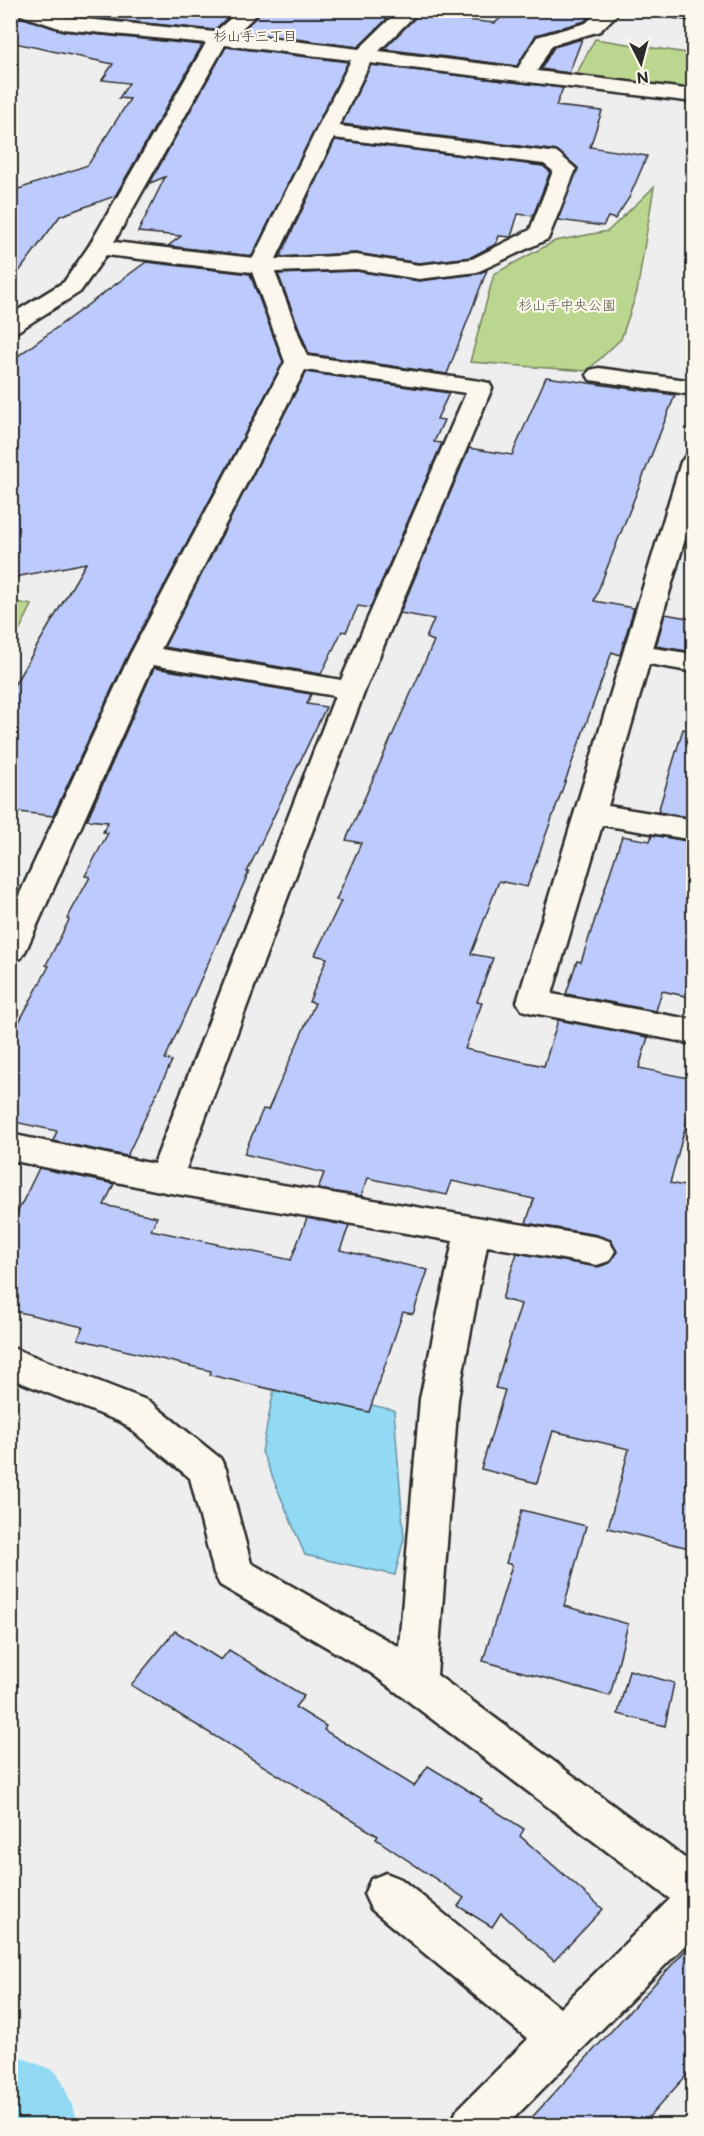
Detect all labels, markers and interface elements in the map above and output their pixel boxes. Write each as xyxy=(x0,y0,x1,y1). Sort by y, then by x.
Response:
district label: 杉山手三丁目 xyxy=(213,28,297,45)
north arrow xyxy=(611,33,671,93)
text: N xyxy=(635,66,649,87)
park label: 杉山手中央公園 xyxy=(518,297,616,314)

